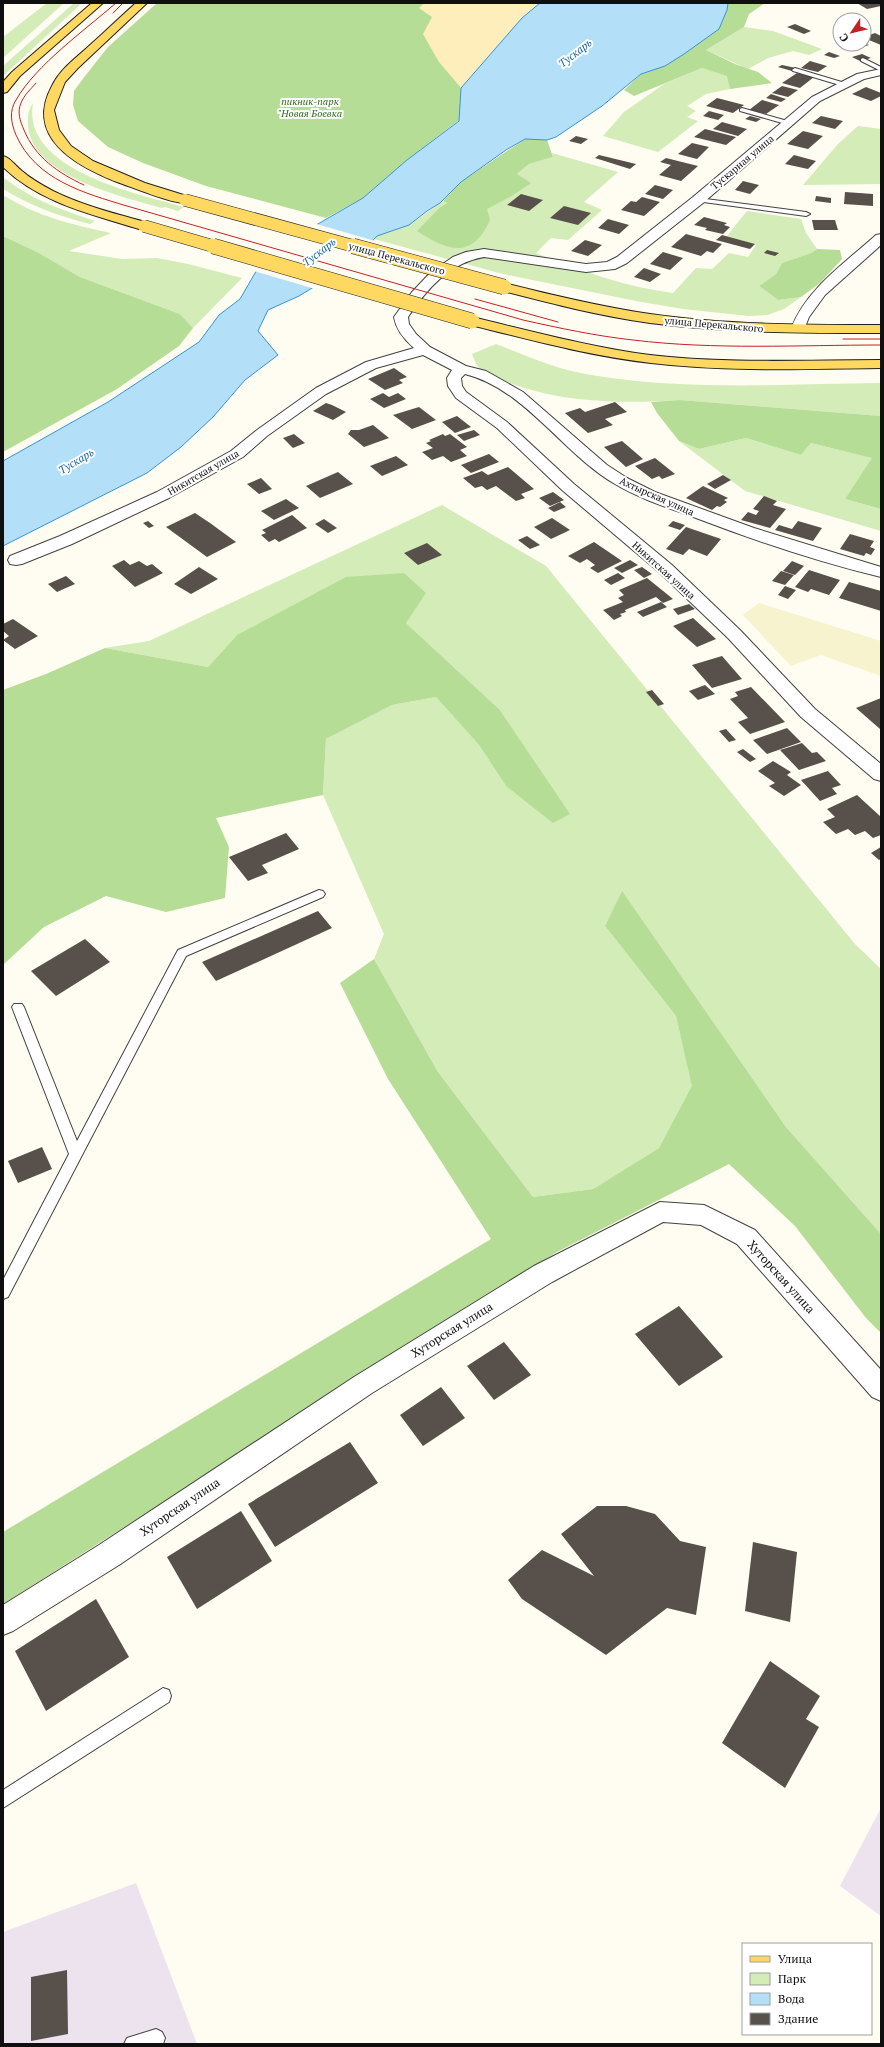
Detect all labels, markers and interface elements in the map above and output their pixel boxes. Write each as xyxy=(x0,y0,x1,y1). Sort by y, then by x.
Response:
north arrow xyxy=(832,12,872,52)
text: С xyxy=(836,31,852,45)
water label: Тускарь xyxy=(555,36,595,70)
park label: пикник-парк "Новая Боевка xyxy=(278,95,342,120)
street label: Тускарная улица xyxy=(708,132,777,193)
water label: Тускарь xyxy=(299,235,339,269)
street label: улица Перекальского xyxy=(346,239,447,278)
street label: улица Перекальского xyxy=(663,314,764,335)
water label: Тускарь xyxy=(56,445,96,477)
street label: Никитская улица xyxy=(165,447,241,498)
street label: Ахтырская улица xyxy=(617,474,696,519)
street label: Никитская улица xyxy=(629,539,698,602)
street label: Хуторская улица xyxy=(745,1237,818,1316)
street label: Хуторская улица xyxy=(408,1299,495,1361)
street label: Хуторская улица xyxy=(137,1474,223,1539)
legend xyxy=(742,1943,872,2035)
text: Улица xyxy=(778,1951,812,1966)
text: Парк xyxy=(778,1971,806,1986)
text: Вода xyxy=(778,1991,805,2006)
text: Здание xyxy=(778,2011,818,2026)

